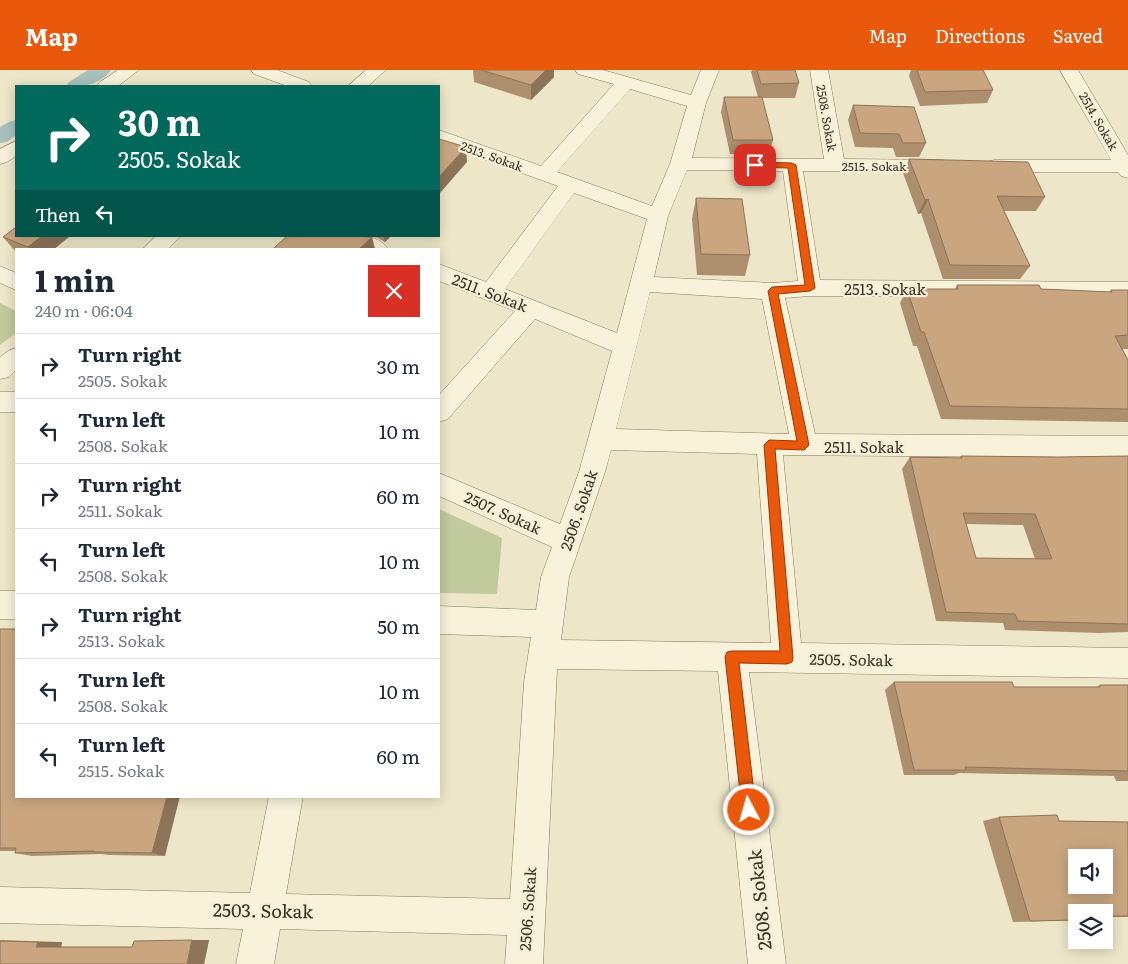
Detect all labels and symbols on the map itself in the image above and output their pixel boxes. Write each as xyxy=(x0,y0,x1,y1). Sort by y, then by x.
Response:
street label: 2508. Sokak xyxy=(812,83,842,153)
street label: 2514. Sokak xyxy=(1075,88,1123,154)
street label: 2513. Sokak xyxy=(458,136,526,176)
pin xyxy=(734,144,776,186)
street label: 2515. Sokak xyxy=(842,157,907,175)
street label: 2511. Sokak xyxy=(449,267,532,317)
street label: 2513. Sokak xyxy=(844,277,927,300)
street label: 2511. Sokak xyxy=(824,435,905,458)
street label: 2506. Sokak xyxy=(553,466,603,553)
street label: 2507. Sokak xyxy=(461,485,546,540)
street label: 2505. Sokak xyxy=(809,647,894,671)
position arrow xyxy=(722,783,774,835)
street label: 2508. Sokak xyxy=(740,847,778,952)
street label: 2506. Sokak xyxy=(513,866,541,952)
street label: 2503. Sokak xyxy=(213,896,314,924)

